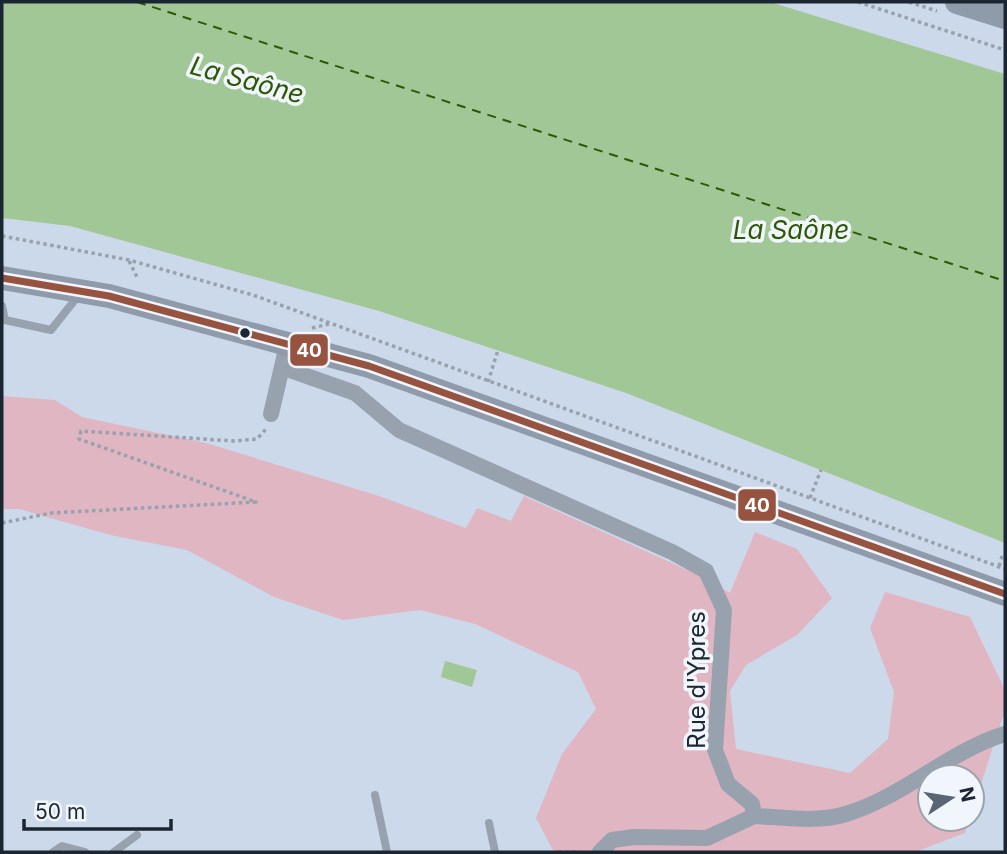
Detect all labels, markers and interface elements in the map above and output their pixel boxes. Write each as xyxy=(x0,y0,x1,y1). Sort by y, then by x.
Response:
water label: La Saône xyxy=(187,49,307,110)
water label: La Saône xyxy=(733,214,849,245)
unlabelled marker xyxy=(238,326,252,340)
line badge: 40 xyxy=(289,333,329,367)
text: 40 xyxy=(296,339,322,362)
line badge: 40 xyxy=(737,488,777,522)
text: 40 xyxy=(744,494,770,517)
street label: Rue d'Ypres xyxy=(682,611,711,749)
north arrow xyxy=(916,763,986,833)
text: N xyxy=(954,785,980,804)
scale bar xyxy=(24,788,172,832)
text: 50 m xyxy=(35,799,85,824)

